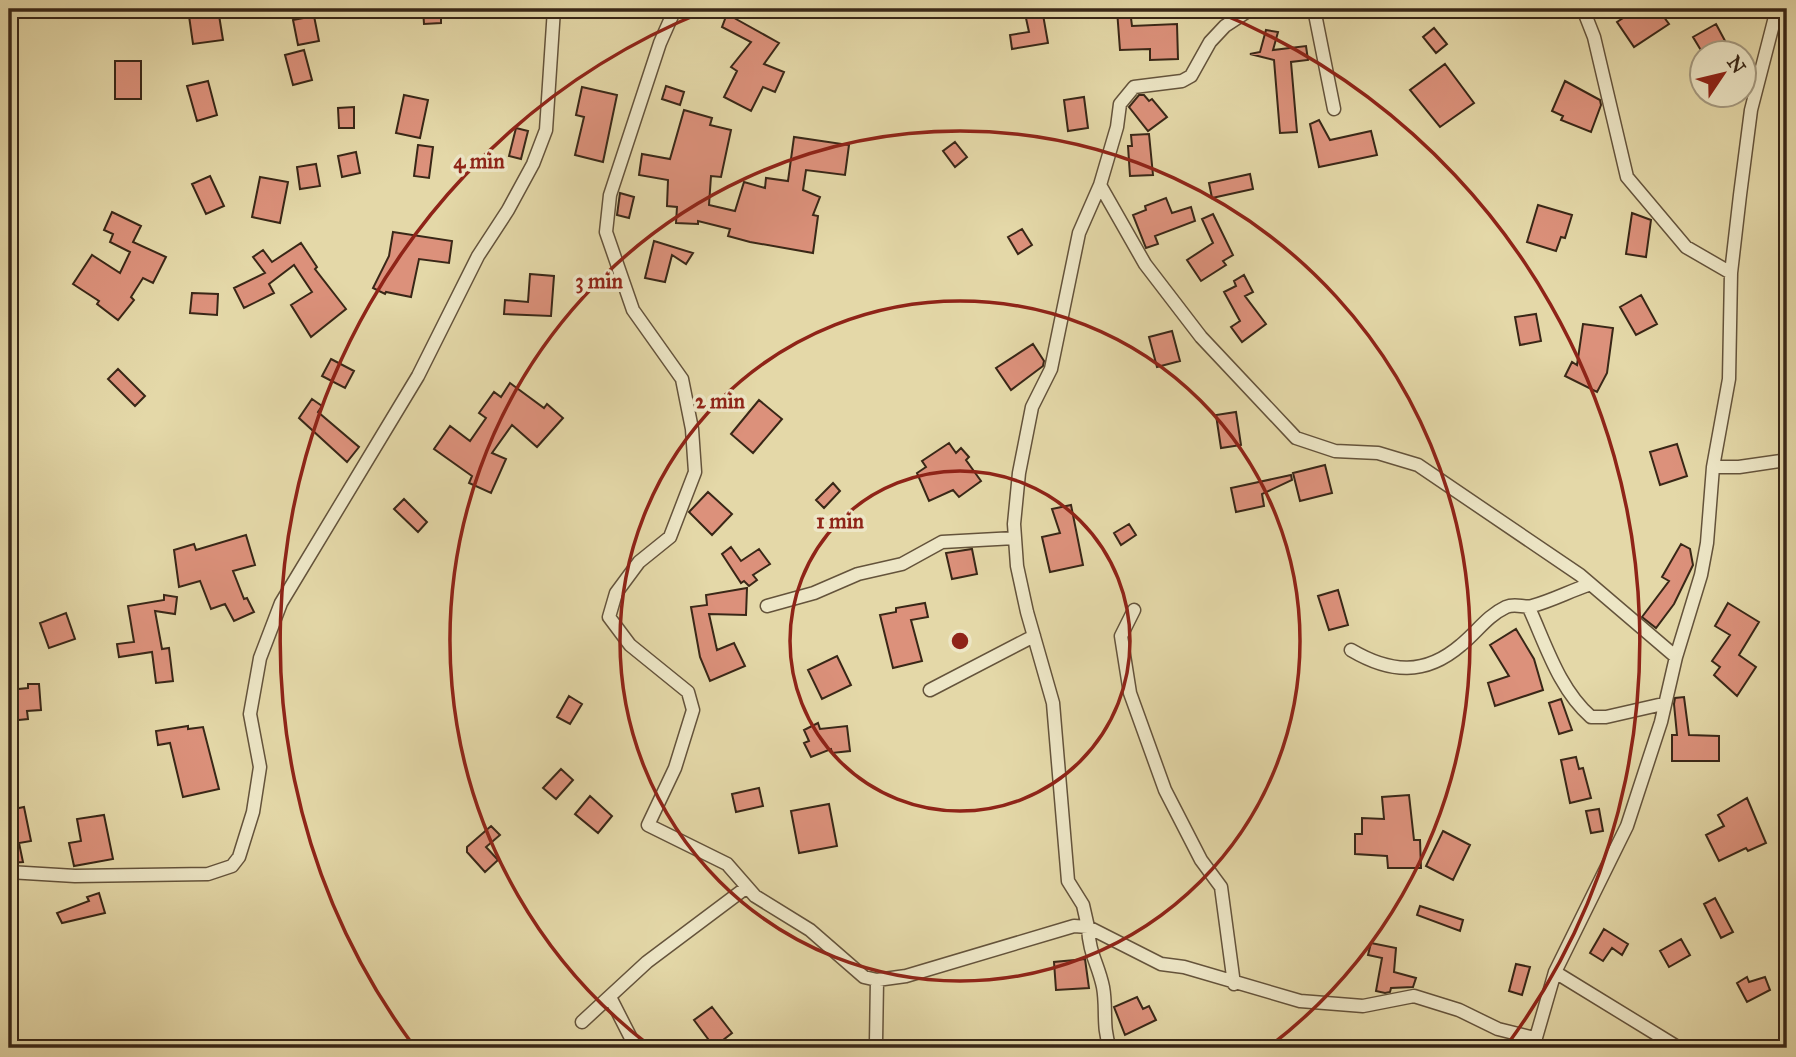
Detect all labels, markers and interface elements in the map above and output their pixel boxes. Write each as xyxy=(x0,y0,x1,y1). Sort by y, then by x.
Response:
north arrow xyxy=(1688,38,1758,108)
text: N xyxy=(1722,51,1751,78)
text: 4 min xyxy=(453,148,505,174)
text: 3 min xyxy=(575,268,623,294)
text: 2 min xyxy=(695,388,745,414)
text: 1 min xyxy=(816,508,864,534)
centre of rings xyxy=(948,629,972,653)

